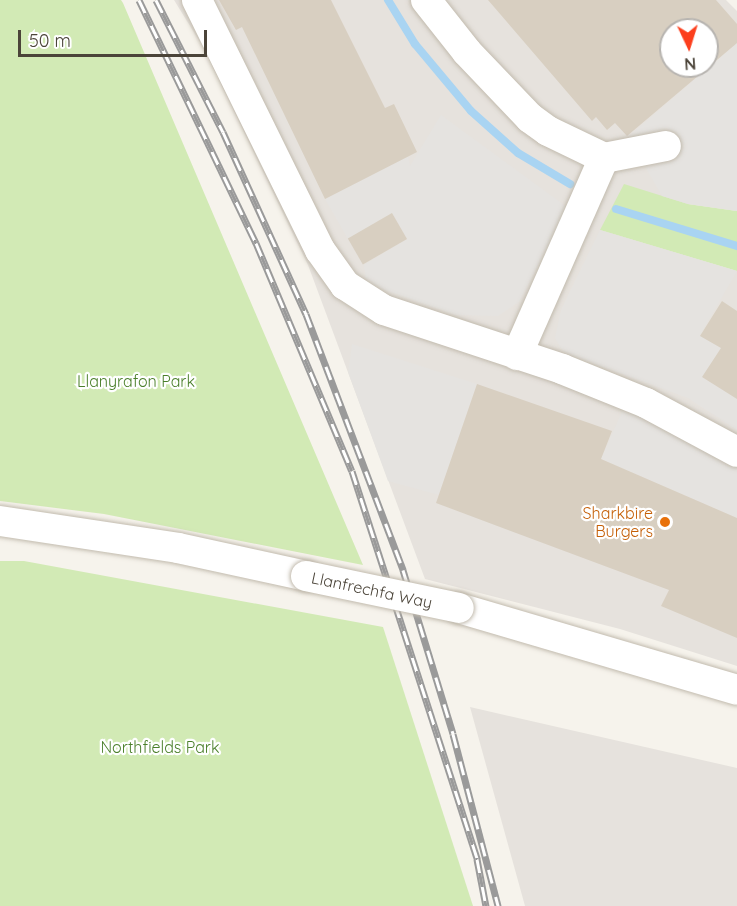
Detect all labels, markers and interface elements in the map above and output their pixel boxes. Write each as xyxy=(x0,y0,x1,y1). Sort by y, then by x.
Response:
scale bar xyxy=(21,18,210,56)
north arrow xyxy=(659,18,719,78)
text: 50 m xyxy=(29,29,71,52)
text: N xyxy=(684,54,697,74)
park label: Llanyrafon Park xyxy=(77,371,195,391)
place label: Sharkbire Burgers xyxy=(583,503,653,541)
marker: Sharkbire Burgers xyxy=(658,515,672,529)
street label: Llanfrechfa Way xyxy=(310,568,434,612)
park label: Northfields Park xyxy=(100,737,220,757)

